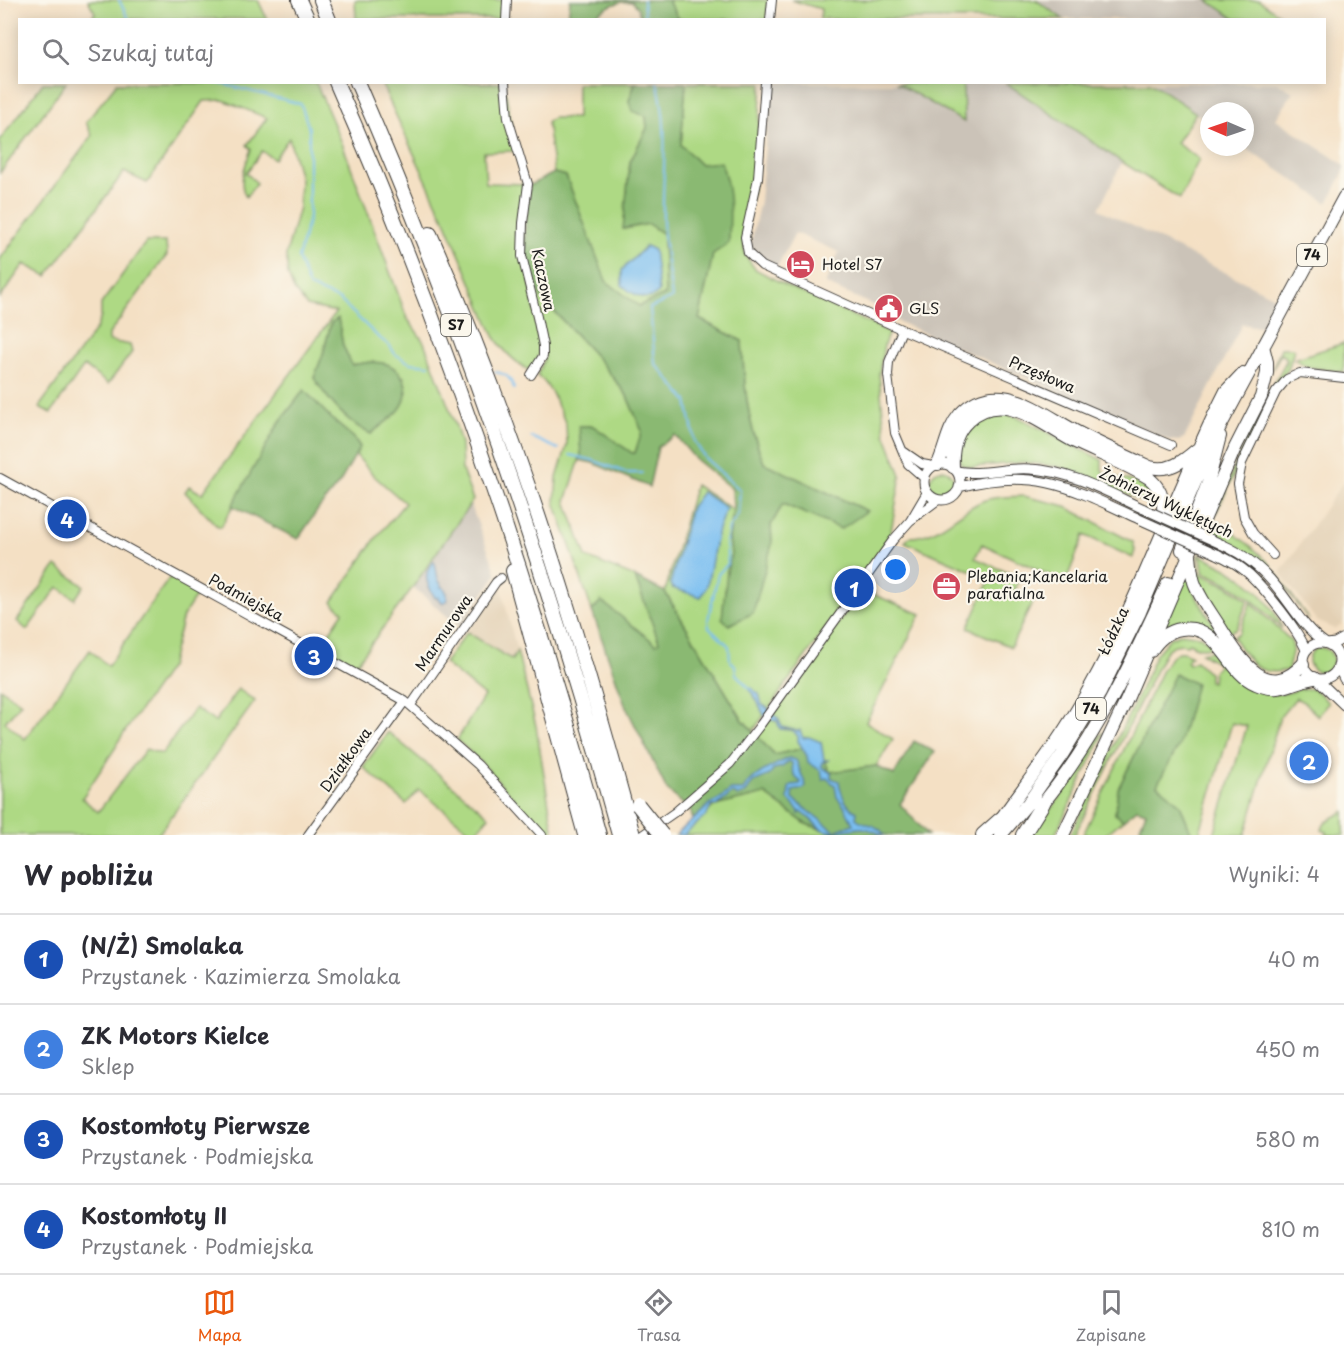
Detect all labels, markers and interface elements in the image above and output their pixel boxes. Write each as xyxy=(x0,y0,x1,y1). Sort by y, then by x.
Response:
search box xyxy=(18,18,1326,84)
icon: search xyxy=(39,35,72,68)
text: Szukaj tutaj xyxy=(87,35,214,68)
north arrow xyxy=(1200,102,1254,156)
road number: 74 xyxy=(1297,244,1327,266)
street label: Kaczowa xyxy=(527,246,562,314)
hotel icon: Hotel S7 xyxy=(785,249,817,281)
place label: Hotel S7 xyxy=(822,252,882,275)
public building icon: GLS xyxy=(872,293,904,325)
place label: GLS xyxy=(909,296,939,319)
road number: S7 xyxy=(441,314,471,336)
street label: Przęsłowa xyxy=(1006,349,1080,398)
street label: Żołnierzy Wyklętych xyxy=(1096,461,1237,543)
pin: 4 xyxy=(48,496,86,542)
your location xyxy=(881,555,910,584)
place label: Plebania;Kancelaria parafialna xyxy=(967,564,1108,604)
pin: 1 xyxy=(834,566,874,610)
street label: Podmiejska xyxy=(205,567,289,626)
office icon: Plebania;Kancelaria parafialna xyxy=(930,570,962,602)
street label: Marmurowa xyxy=(409,589,477,675)
street label: Łódzka xyxy=(1091,602,1134,659)
pin: 3 xyxy=(294,634,334,678)
road number: 74 xyxy=(1076,698,1106,720)
street label: Działkowa xyxy=(313,721,377,796)
pin: 2 xyxy=(1290,738,1328,783)
text: W pobliżu xyxy=(24,855,153,894)
text: Wyniki: 4 xyxy=(1228,859,1320,889)
text: (N/Ż) Smolaka xyxy=(81,928,244,961)
text: 1 xyxy=(39,944,48,974)
text: 40 m xyxy=(1268,944,1320,974)
text: Przystanek · Kazimierza Smolaka xyxy=(81,961,400,991)
text: ZK Motors Kielce xyxy=(81,1018,269,1051)
text: 2 xyxy=(36,1034,51,1064)
text: 450 m xyxy=(1255,1034,1320,1064)
text: Sklep xyxy=(81,1051,135,1081)
text: Kostomłoty Pierwsze xyxy=(81,1108,310,1141)
text: 3 xyxy=(37,1124,50,1154)
text: 580 m xyxy=(1255,1124,1320,1154)
text: Przystanek · Podmiejska xyxy=(81,1141,313,1171)
text: Kostomłoty II xyxy=(81,1198,227,1231)
text: 4 xyxy=(37,1214,50,1244)
text: 810 m xyxy=(1261,1214,1320,1244)
text: Przystanek · Podmiejska xyxy=(81,1231,313,1261)
tab: Mapa xyxy=(198,1286,242,1346)
tab: Trasa xyxy=(637,1286,681,1346)
tab: Zapisane xyxy=(1076,1286,1146,1346)

